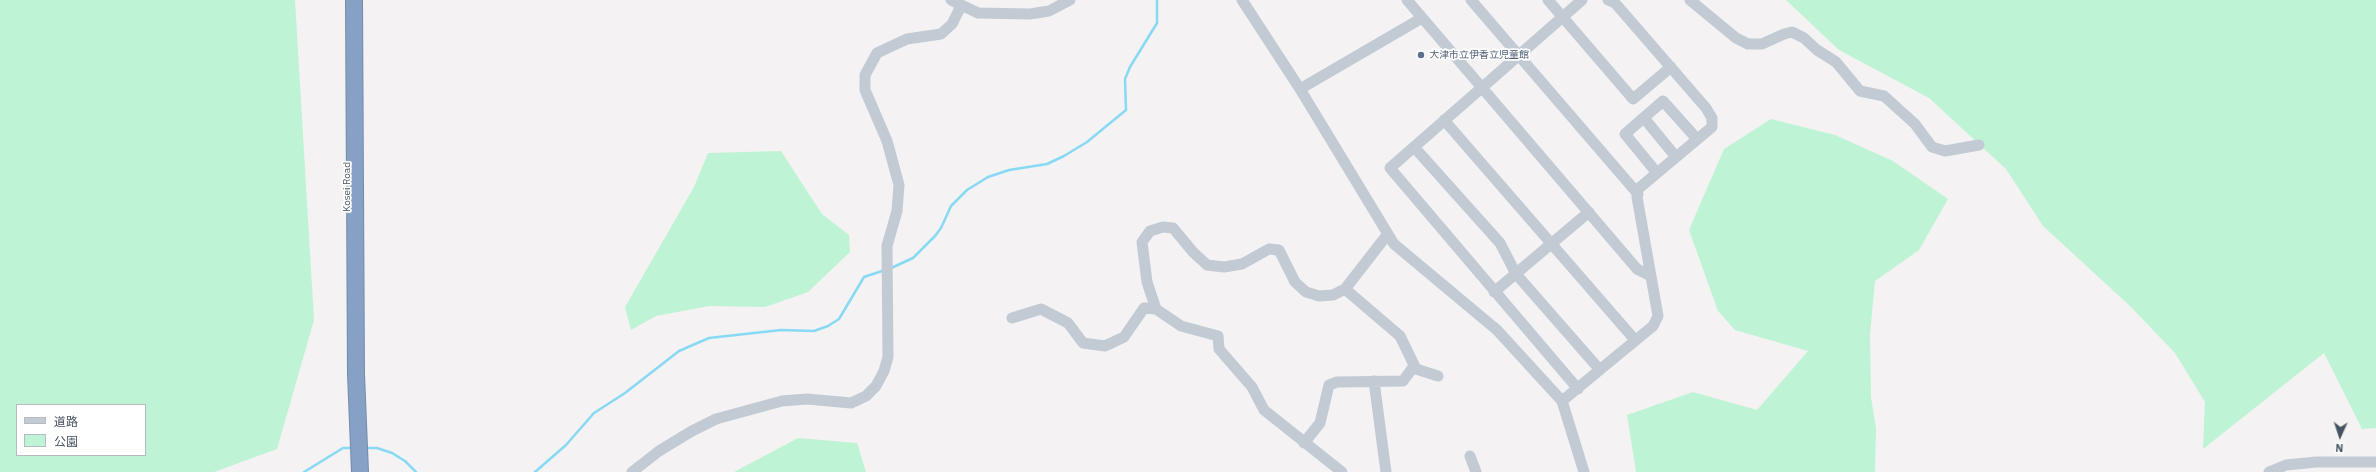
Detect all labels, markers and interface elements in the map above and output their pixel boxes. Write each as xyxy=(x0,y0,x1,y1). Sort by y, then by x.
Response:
place label: 大津市立伊香立児童館 xyxy=(1429,49,1529,61)
marker: 大津市立伊香立児童館 xyxy=(1416,50,1426,60)
street label: Kosei Road xyxy=(341,162,353,212)
legend xyxy=(16,404,146,456)
text: 道路 xyxy=(54,414,78,429)
north arrow xyxy=(2320,416,2360,456)
text: 公園 xyxy=(54,434,78,449)
text: N xyxy=(2335,441,2344,455)

